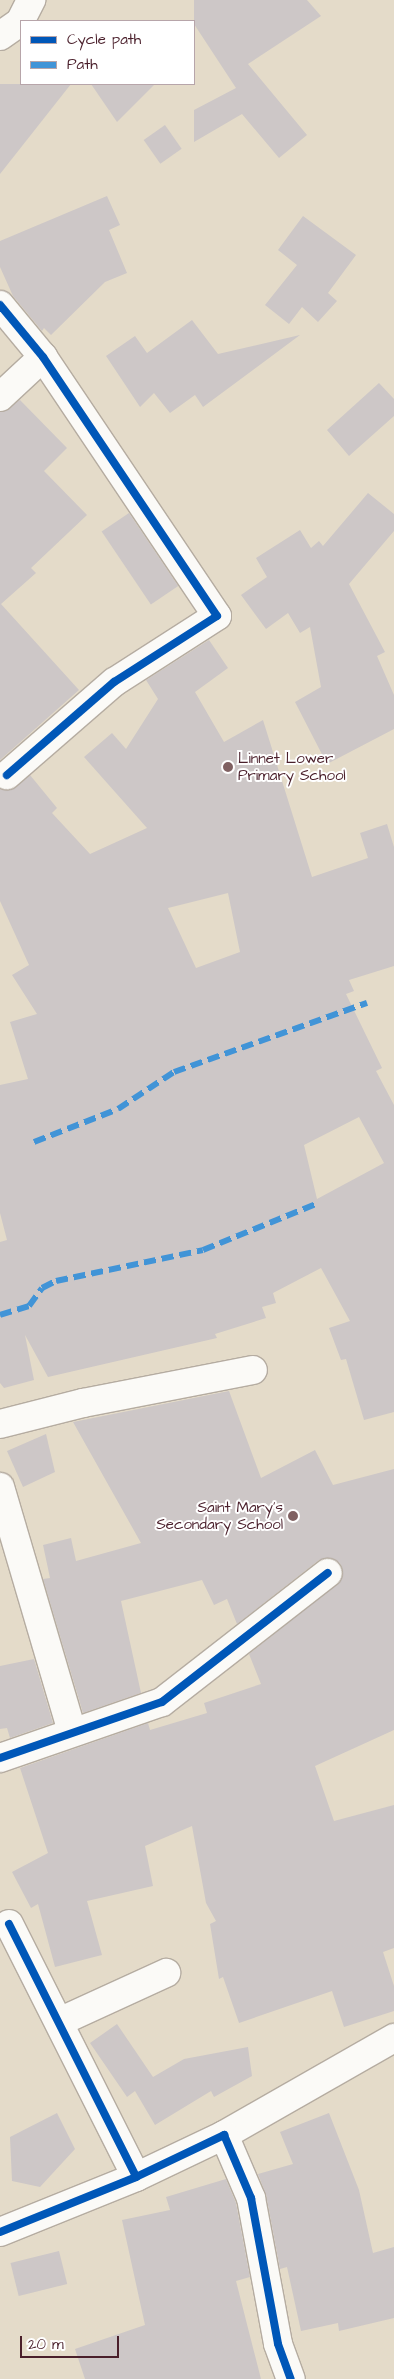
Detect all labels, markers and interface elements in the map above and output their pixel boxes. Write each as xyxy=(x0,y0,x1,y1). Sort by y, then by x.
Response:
legend xyxy=(20,20,195,85)
text: Cycle path xyxy=(67,29,141,50)
text: Path xyxy=(67,54,98,75)
place label: Linnet Lower Primary School xyxy=(238,749,346,784)
marker: Linnet Lower Primary School xyxy=(222,761,234,773)
place label: Saint Mary's Secondary School xyxy=(156,1498,283,1533)
marker: Saint Mary's Secondary School xyxy=(287,1510,299,1522)
scale bar xyxy=(22,2326,121,2358)
text: 20 m xyxy=(28,2334,64,2355)

